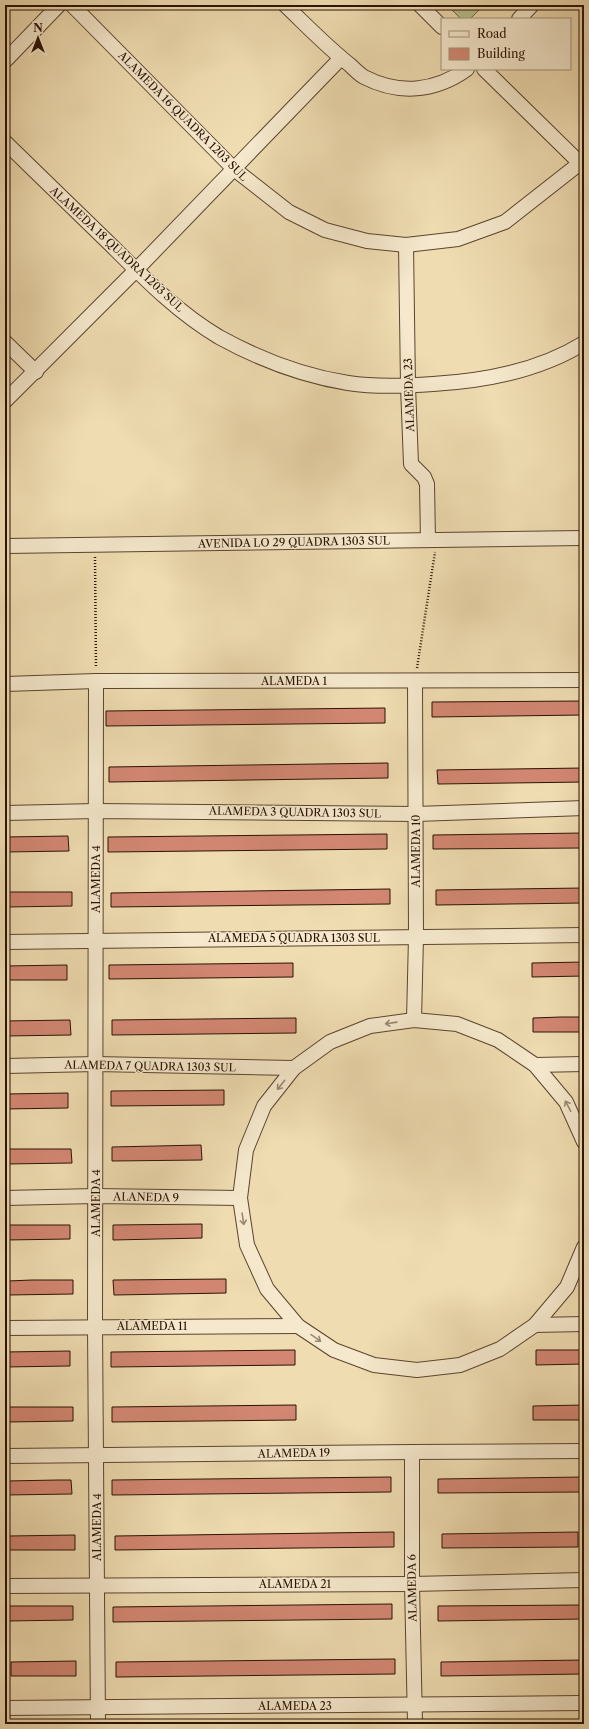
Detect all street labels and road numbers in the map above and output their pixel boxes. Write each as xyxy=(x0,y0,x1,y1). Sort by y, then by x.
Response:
street label: ALAMEDA 16 QUADRA 1203 SUL xyxy=(115,48,251,184)
street label: ALAMEDA 18 QUADRA 1203 SUL xyxy=(47,183,187,315)
street label: ALAMEDA 23 xyxy=(401,358,417,433)
street label: AVENIDA LO 29 QUADRA 1303 SUL xyxy=(197,533,391,551)
street label: ALAMEDA 1 xyxy=(260,674,327,688)
street label: ALAMEDA 3 QUADRA 1303 SUL xyxy=(208,803,382,821)
street label: ALAMEDA 10 xyxy=(409,814,423,889)
street label: ALAMEDA 4 xyxy=(89,845,103,914)
street label: ALAMEDA 5 QUADRA 1303 SUL xyxy=(207,931,381,945)
street label: ALAMEDA 7 QUADRA 1303 SUL xyxy=(63,1057,237,1075)
street label: ALAMEDA 4 xyxy=(89,1169,103,1238)
street label: ALANEDA 9 xyxy=(112,1189,179,1205)
street label: ALAMEDA 11 xyxy=(116,1319,188,1333)
street label: ALAMEDA 19 xyxy=(257,1445,330,1461)
street label: ALAMEDA 4 xyxy=(90,1493,104,1562)
street label: ALAMEDA 6 xyxy=(404,1553,420,1623)
street label: ALAMEDA 21 xyxy=(258,1577,332,1591)
street label: ALAMEDA 23 xyxy=(257,1699,332,1713)

